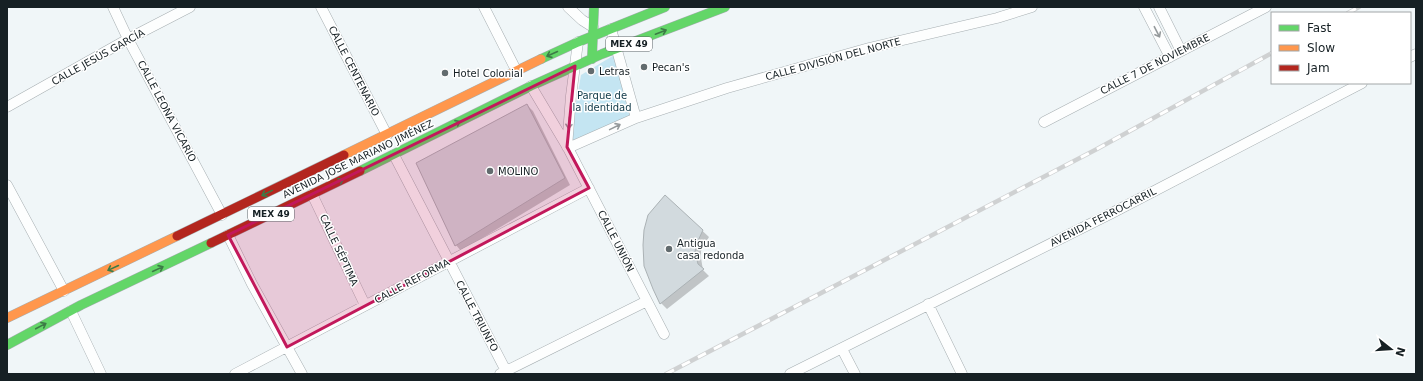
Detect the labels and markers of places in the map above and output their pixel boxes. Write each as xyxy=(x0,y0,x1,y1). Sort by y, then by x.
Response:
marker: Pecan's xyxy=(639,62,649,72)
place label: Pecan's xyxy=(652,62,690,73)
marker: Letras xyxy=(586,66,596,76)
place label: Letras xyxy=(599,66,630,77)
marker: Hotel Colonial xyxy=(440,68,450,78)
place label: Hotel Colonial xyxy=(453,68,523,79)
marker: MOLINO xyxy=(485,166,495,176)
place label: MOLINO xyxy=(498,166,539,177)
place label: Antigua casa redonda xyxy=(677,238,744,261)
marker: Antigua casa redonda xyxy=(664,244,674,254)

